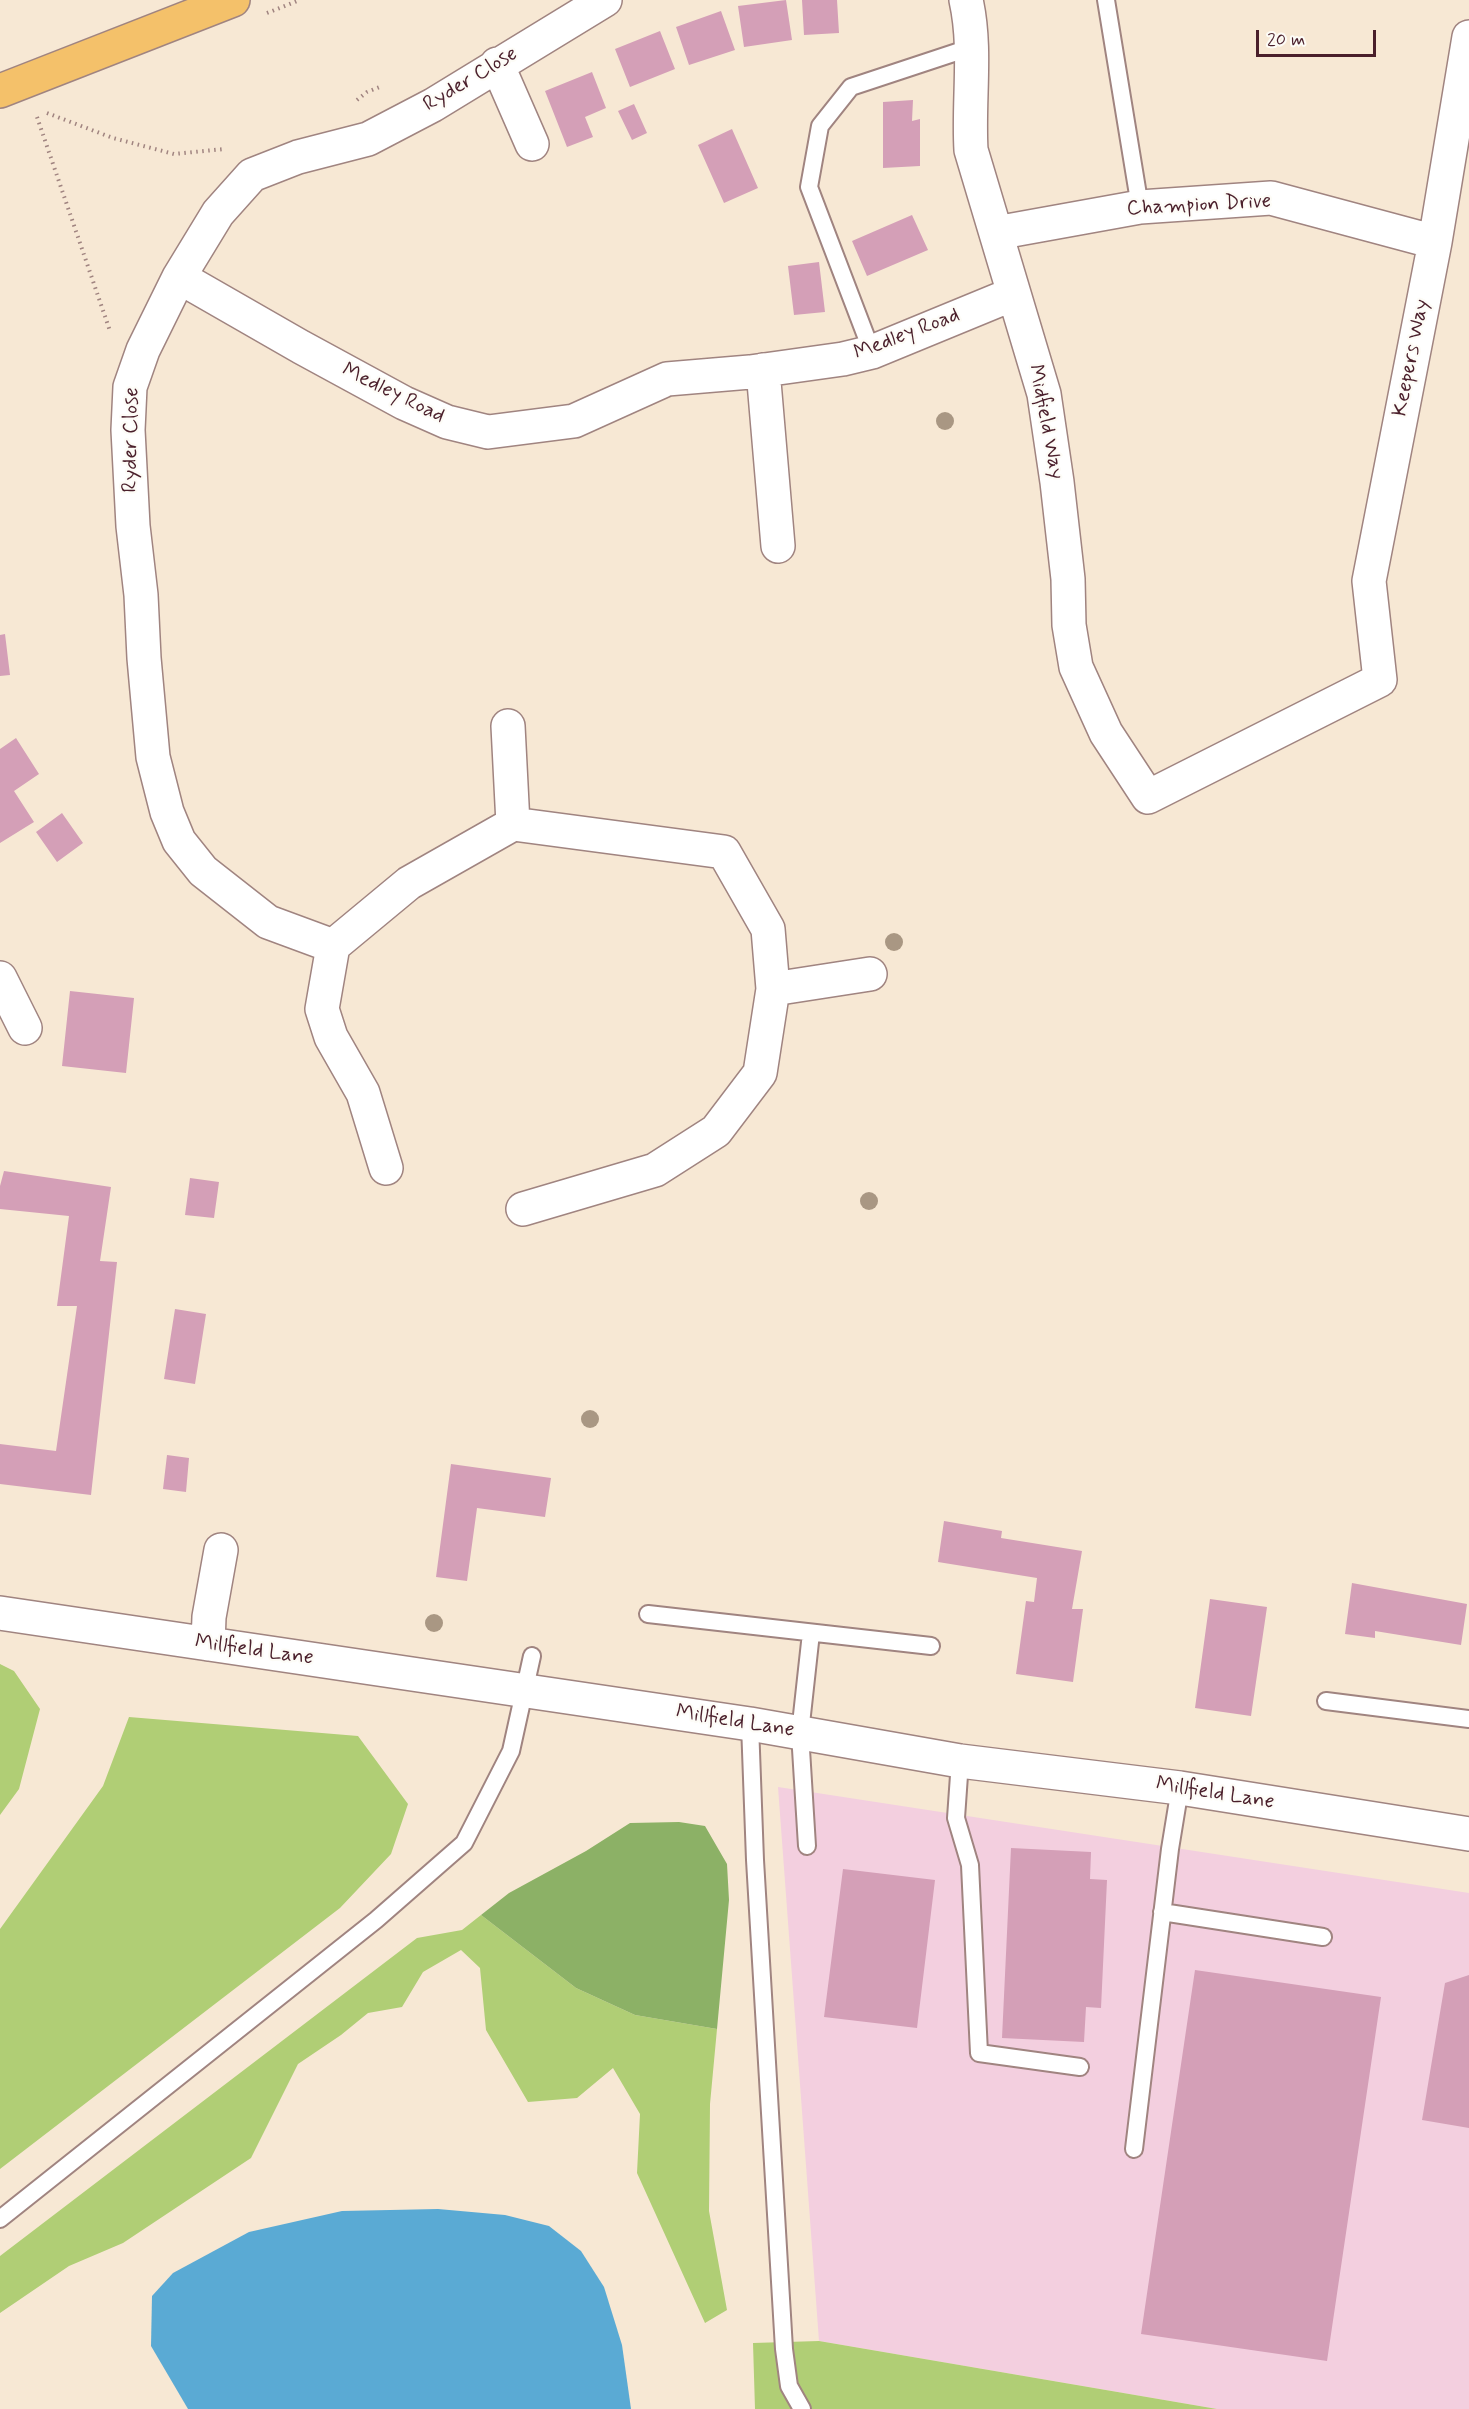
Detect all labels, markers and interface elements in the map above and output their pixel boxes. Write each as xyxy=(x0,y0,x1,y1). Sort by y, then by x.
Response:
scale bar xyxy=(1259,18,1379,56)
text: 20 m xyxy=(1267,28,1305,52)
street label: Ryder Close xyxy=(419,42,523,118)
street label: Champion Drive xyxy=(1126,190,1272,222)
street label: Keepers Way xyxy=(1388,297,1436,419)
street label: Medley Road xyxy=(851,303,963,367)
street label: Medley Road xyxy=(337,358,449,430)
street label: Midfield Way xyxy=(1022,362,1068,482)
street label: Ryder Close xyxy=(118,387,146,493)
street label: Millfield Lane xyxy=(193,1630,315,1672)
street label: Millfield Lane xyxy=(674,1700,796,1744)
street label: Millfield Lane xyxy=(1154,1772,1276,1816)

